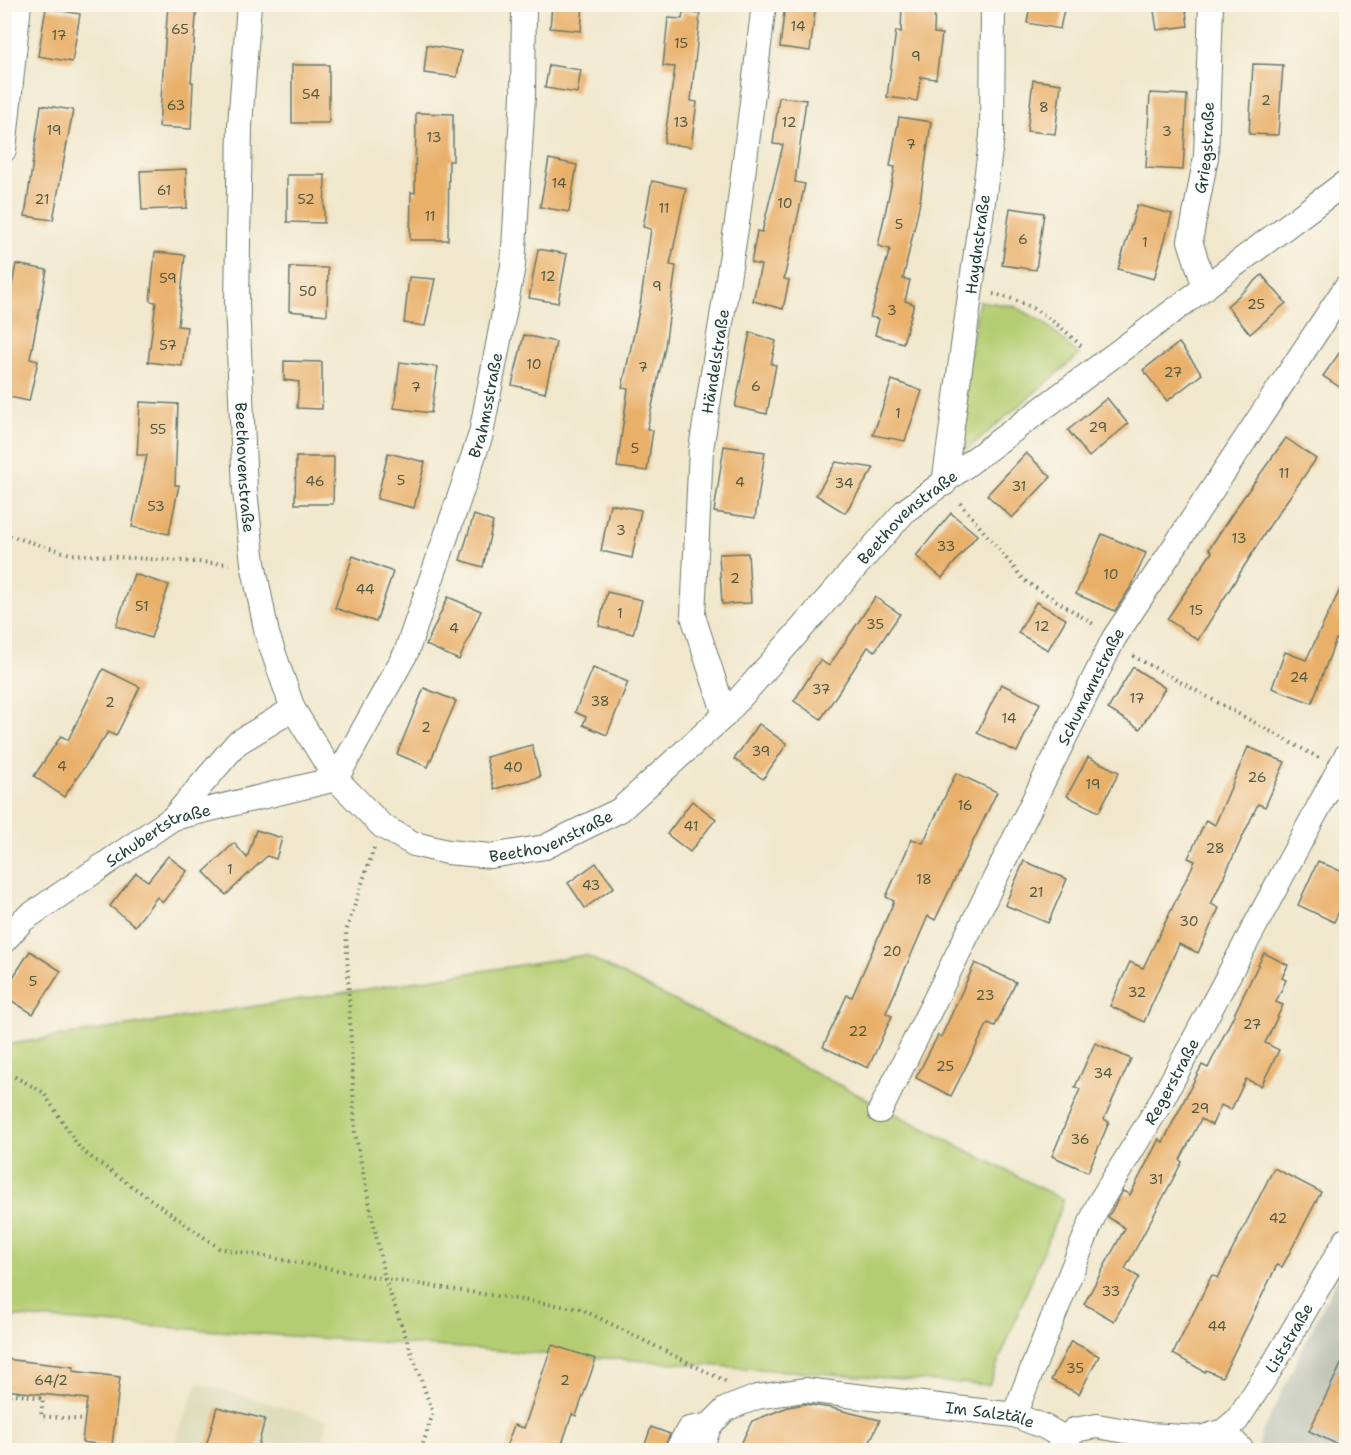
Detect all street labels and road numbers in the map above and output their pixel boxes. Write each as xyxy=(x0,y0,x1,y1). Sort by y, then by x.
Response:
street label: Griegstraße xyxy=(1189,101,1219,195)
street label: Haydnstraße xyxy=(960,193,995,296)
street label: Händelstraße xyxy=(697,308,734,415)
street label: Brahmsstraße xyxy=(464,351,507,461)
street label: Beethovenstraße xyxy=(230,402,260,534)
street label: Beethovenstraße xyxy=(853,465,962,569)
street label: Schumannstraße xyxy=(1053,623,1129,749)
street label: Schubertstraße xyxy=(101,799,213,872)
street label: Beethovenstraße xyxy=(488,805,616,867)
street label: Regerstraße xyxy=(1140,1035,1204,1129)
street label: Liststraße xyxy=(1261,1299,1318,1377)
street label: Im Salztäle xyxy=(944,1397,1038,1433)

